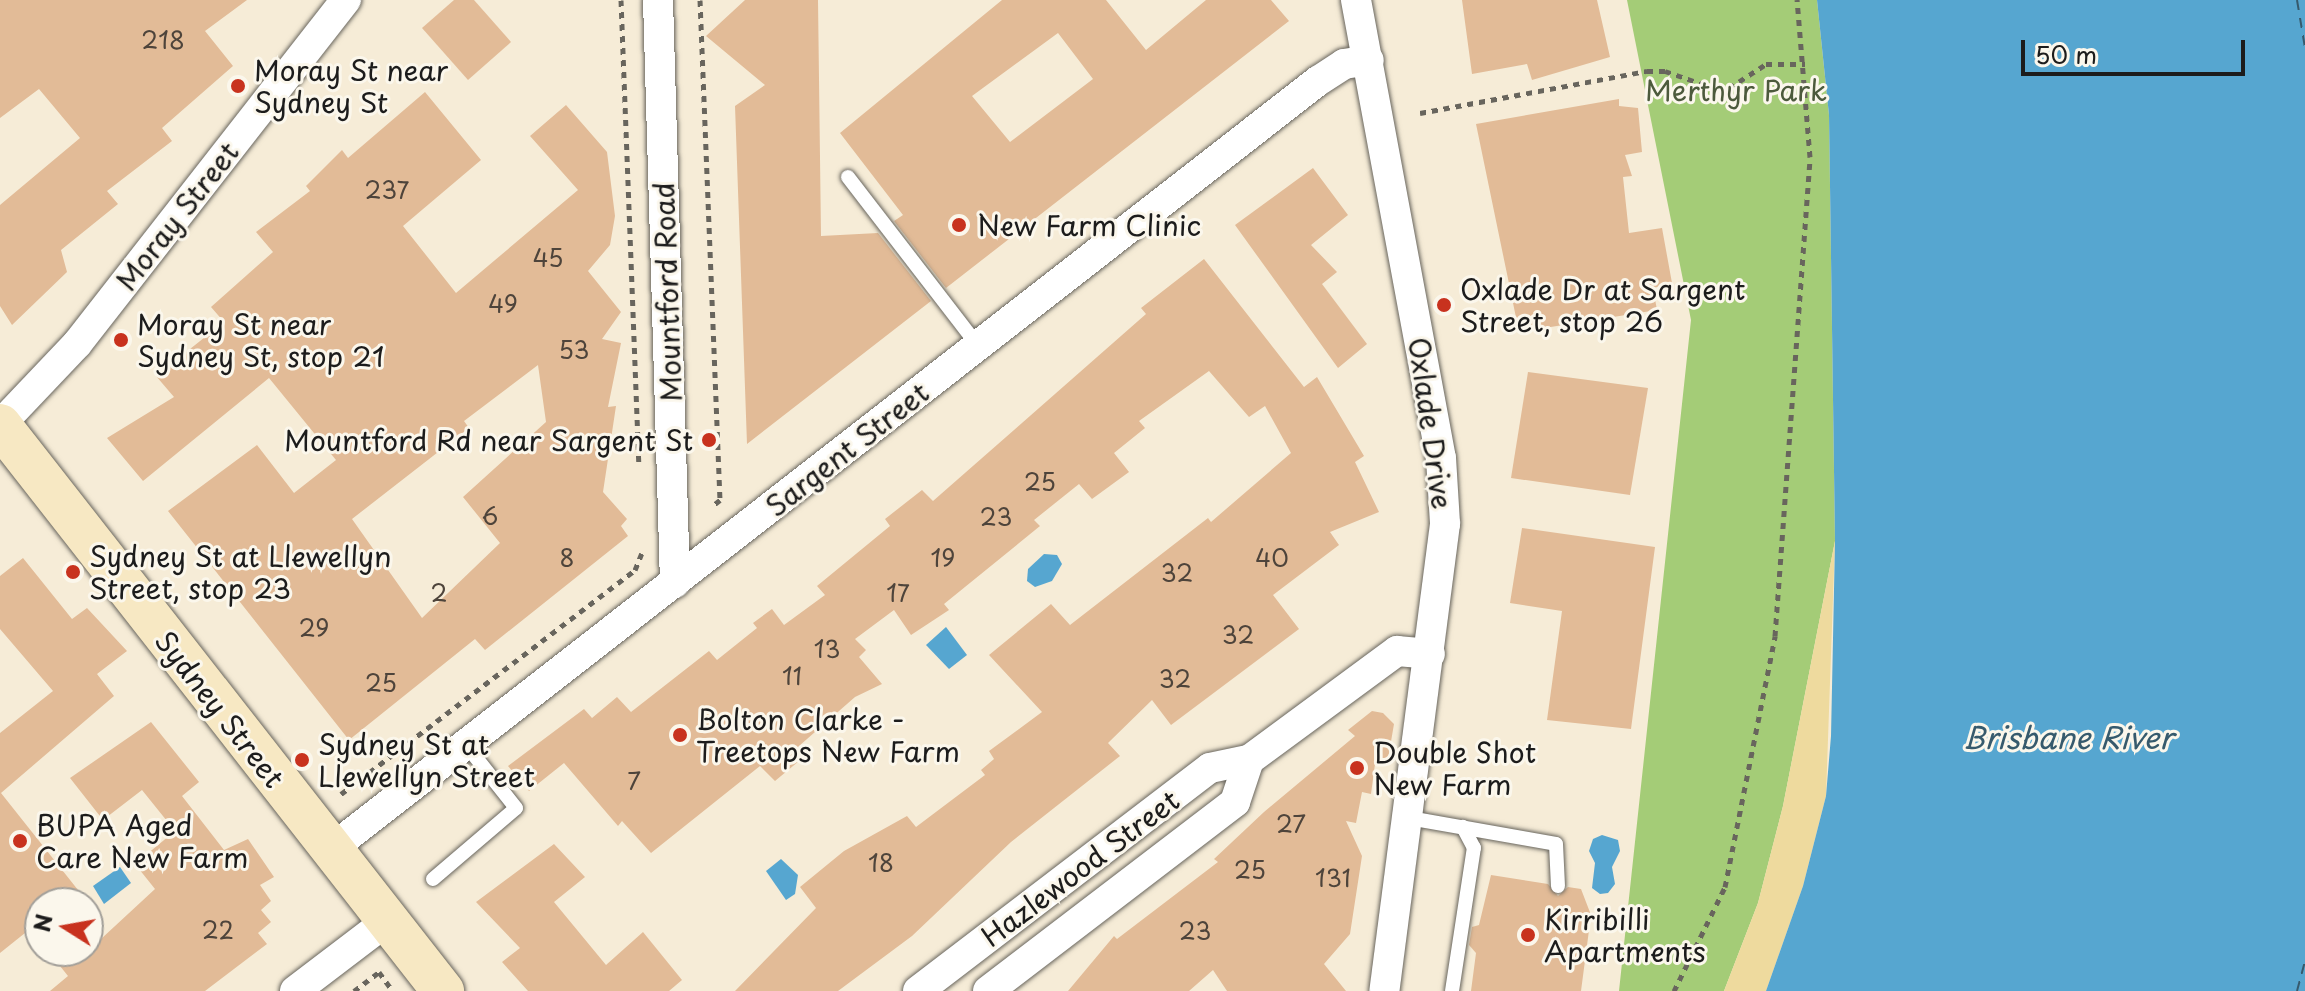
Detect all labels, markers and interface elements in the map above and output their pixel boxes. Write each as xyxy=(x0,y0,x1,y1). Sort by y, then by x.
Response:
scale bar xyxy=(2025,24,2249,74)
house number: 218 xyxy=(141,26,185,54)
text: 50 m xyxy=(2035,36,2097,72)
place label: Moray St near Sydney St xyxy=(254,53,450,119)
park label: Merthyr Park xyxy=(1644,73,1828,107)
marker: Moray St near Sydney St xyxy=(229,77,247,95)
street label: Moray Street xyxy=(108,135,246,297)
house number: 237 xyxy=(365,176,409,204)
street label: Mountford Road xyxy=(646,182,688,402)
place label: New Farm Clinic xyxy=(977,208,1200,242)
marker: New Farm Clinic xyxy=(948,214,970,236)
house number: 45 xyxy=(533,244,563,272)
place label: Oxlade Dr at Sargent Street, stop 26 xyxy=(1460,272,1747,338)
house number: 49 xyxy=(488,290,518,318)
marker: Oxlade Dr at Sargent Street, stop 26 xyxy=(1435,296,1453,314)
place label: Moray St near Sydney St, stop 21 xyxy=(137,307,387,373)
marker: Moray St near Sydney St, stop 21 xyxy=(112,331,130,349)
street label: Oxlade Drive xyxy=(1402,335,1460,511)
house number: 53 xyxy=(559,336,589,364)
street label: Sargent Street xyxy=(759,375,935,523)
place label: Mountford Rd near Sargent St xyxy=(283,423,693,457)
marker: Mountford Rd near Sargent St xyxy=(700,431,718,449)
house number: 25 xyxy=(1024,468,1056,496)
house number: 6 xyxy=(482,502,498,530)
house number: 23 xyxy=(980,503,1012,531)
place label: Sydney St at Llewellyn Street, stop 23 xyxy=(89,539,395,605)
house number: 8 xyxy=(560,544,574,572)
house number: 19 xyxy=(931,544,955,572)
house number: 40 xyxy=(1255,544,1289,572)
house number: 32 xyxy=(1161,559,1193,587)
marker: Sydney St at Llewellyn Street, stop 23 xyxy=(64,563,82,581)
house number: 2 xyxy=(431,579,447,607)
house number: 17 xyxy=(886,579,910,607)
house number: 29 xyxy=(299,614,329,642)
house number: 32 xyxy=(1222,621,1254,649)
street label: Sydney Street xyxy=(148,624,292,794)
house number: 13 xyxy=(814,635,840,663)
house number: 11 xyxy=(782,662,802,690)
house number: 32 xyxy=(1159,665,1191,693)
house number: 25 xyxy=(365,669,397,697)
place label: Bolton Clarke - Treetops New Farm xyxy=(696,702,959,768)
water label: Brisbane River xyxy=(1962,719,2174,755)
marker: Bolton Clarke - Treetops New Farm xyxy=(671,726,689,744)
place label: Sydney St at Llewellyn Street xyxy=(318,727,535,793)
place label: Double Shot New Farm xyxy=(1373,735,1537,801)
marker: Sydney St at Llewellyn Street xyxy=(293,751,311,769)
marker: Double Shot New Farm xyxy=(1348,759,1366,777)
house number: 7 xyxy=(627,767,641,795)
street label: Hazlewood Street xyxy=(975,783,1185,953)
place label: BUPA Aged Care New Farm xyxy=(36,808,248,874)
house number: 27 xyxy=(1276,810,1306,838)
marker: BUPA Aged Care New Farm xyxy=(11,832,29,850)
house number: 18 xyxy=(868,849,894,877)
house number: 25 xyxy=(1234,856,1266,884)
house number: 131 xyxy=(1315,864,1351,892)
north arrow xyxy=(24,887,104,967)
place label: Kirribilli Apartments xyxy=(1544,902,1706,968)
text: N xyxy=(24,911,60,934)
house number: 22 xyxy=(202,916,234,944)
house number: 23 xyxy=(1179,917,1211,945)
marker: Kirribilli Apartments xyxy=(1519,926,1537,944)

